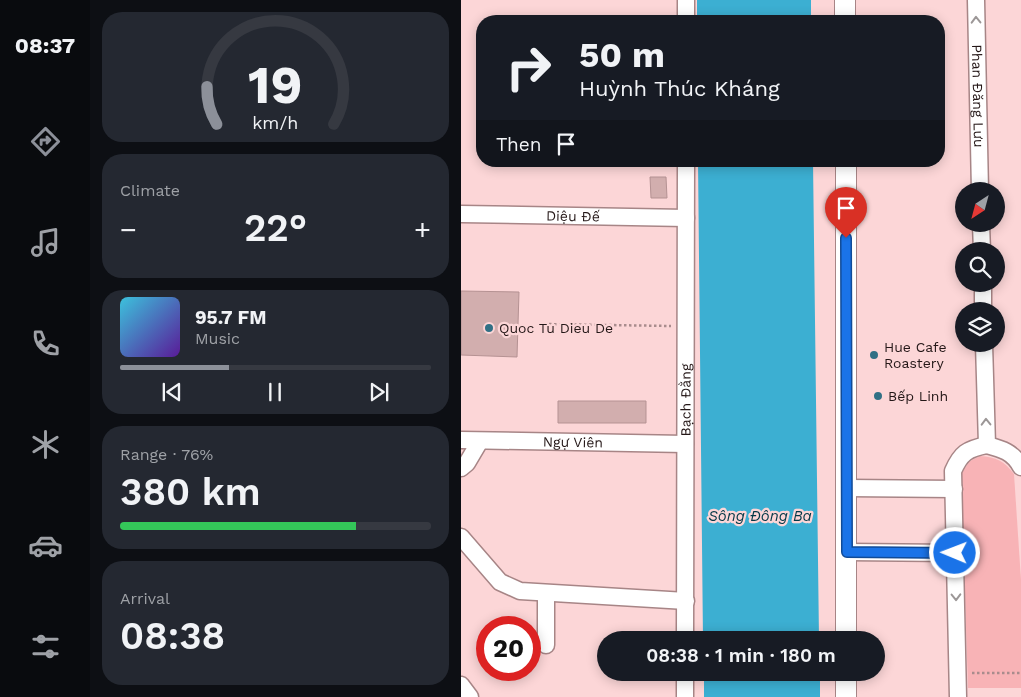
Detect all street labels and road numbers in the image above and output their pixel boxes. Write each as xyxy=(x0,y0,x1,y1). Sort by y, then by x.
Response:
street label: Phan Đăng Lưu xyxy=(969,44,987,148)
street label: Diệu Đế xyxy=(546,208,600,224)
street label: Bạch Đằng xyxy=(677,363,694,436)
street label: Ngự Viên xyxy=(543,433,603,451)

